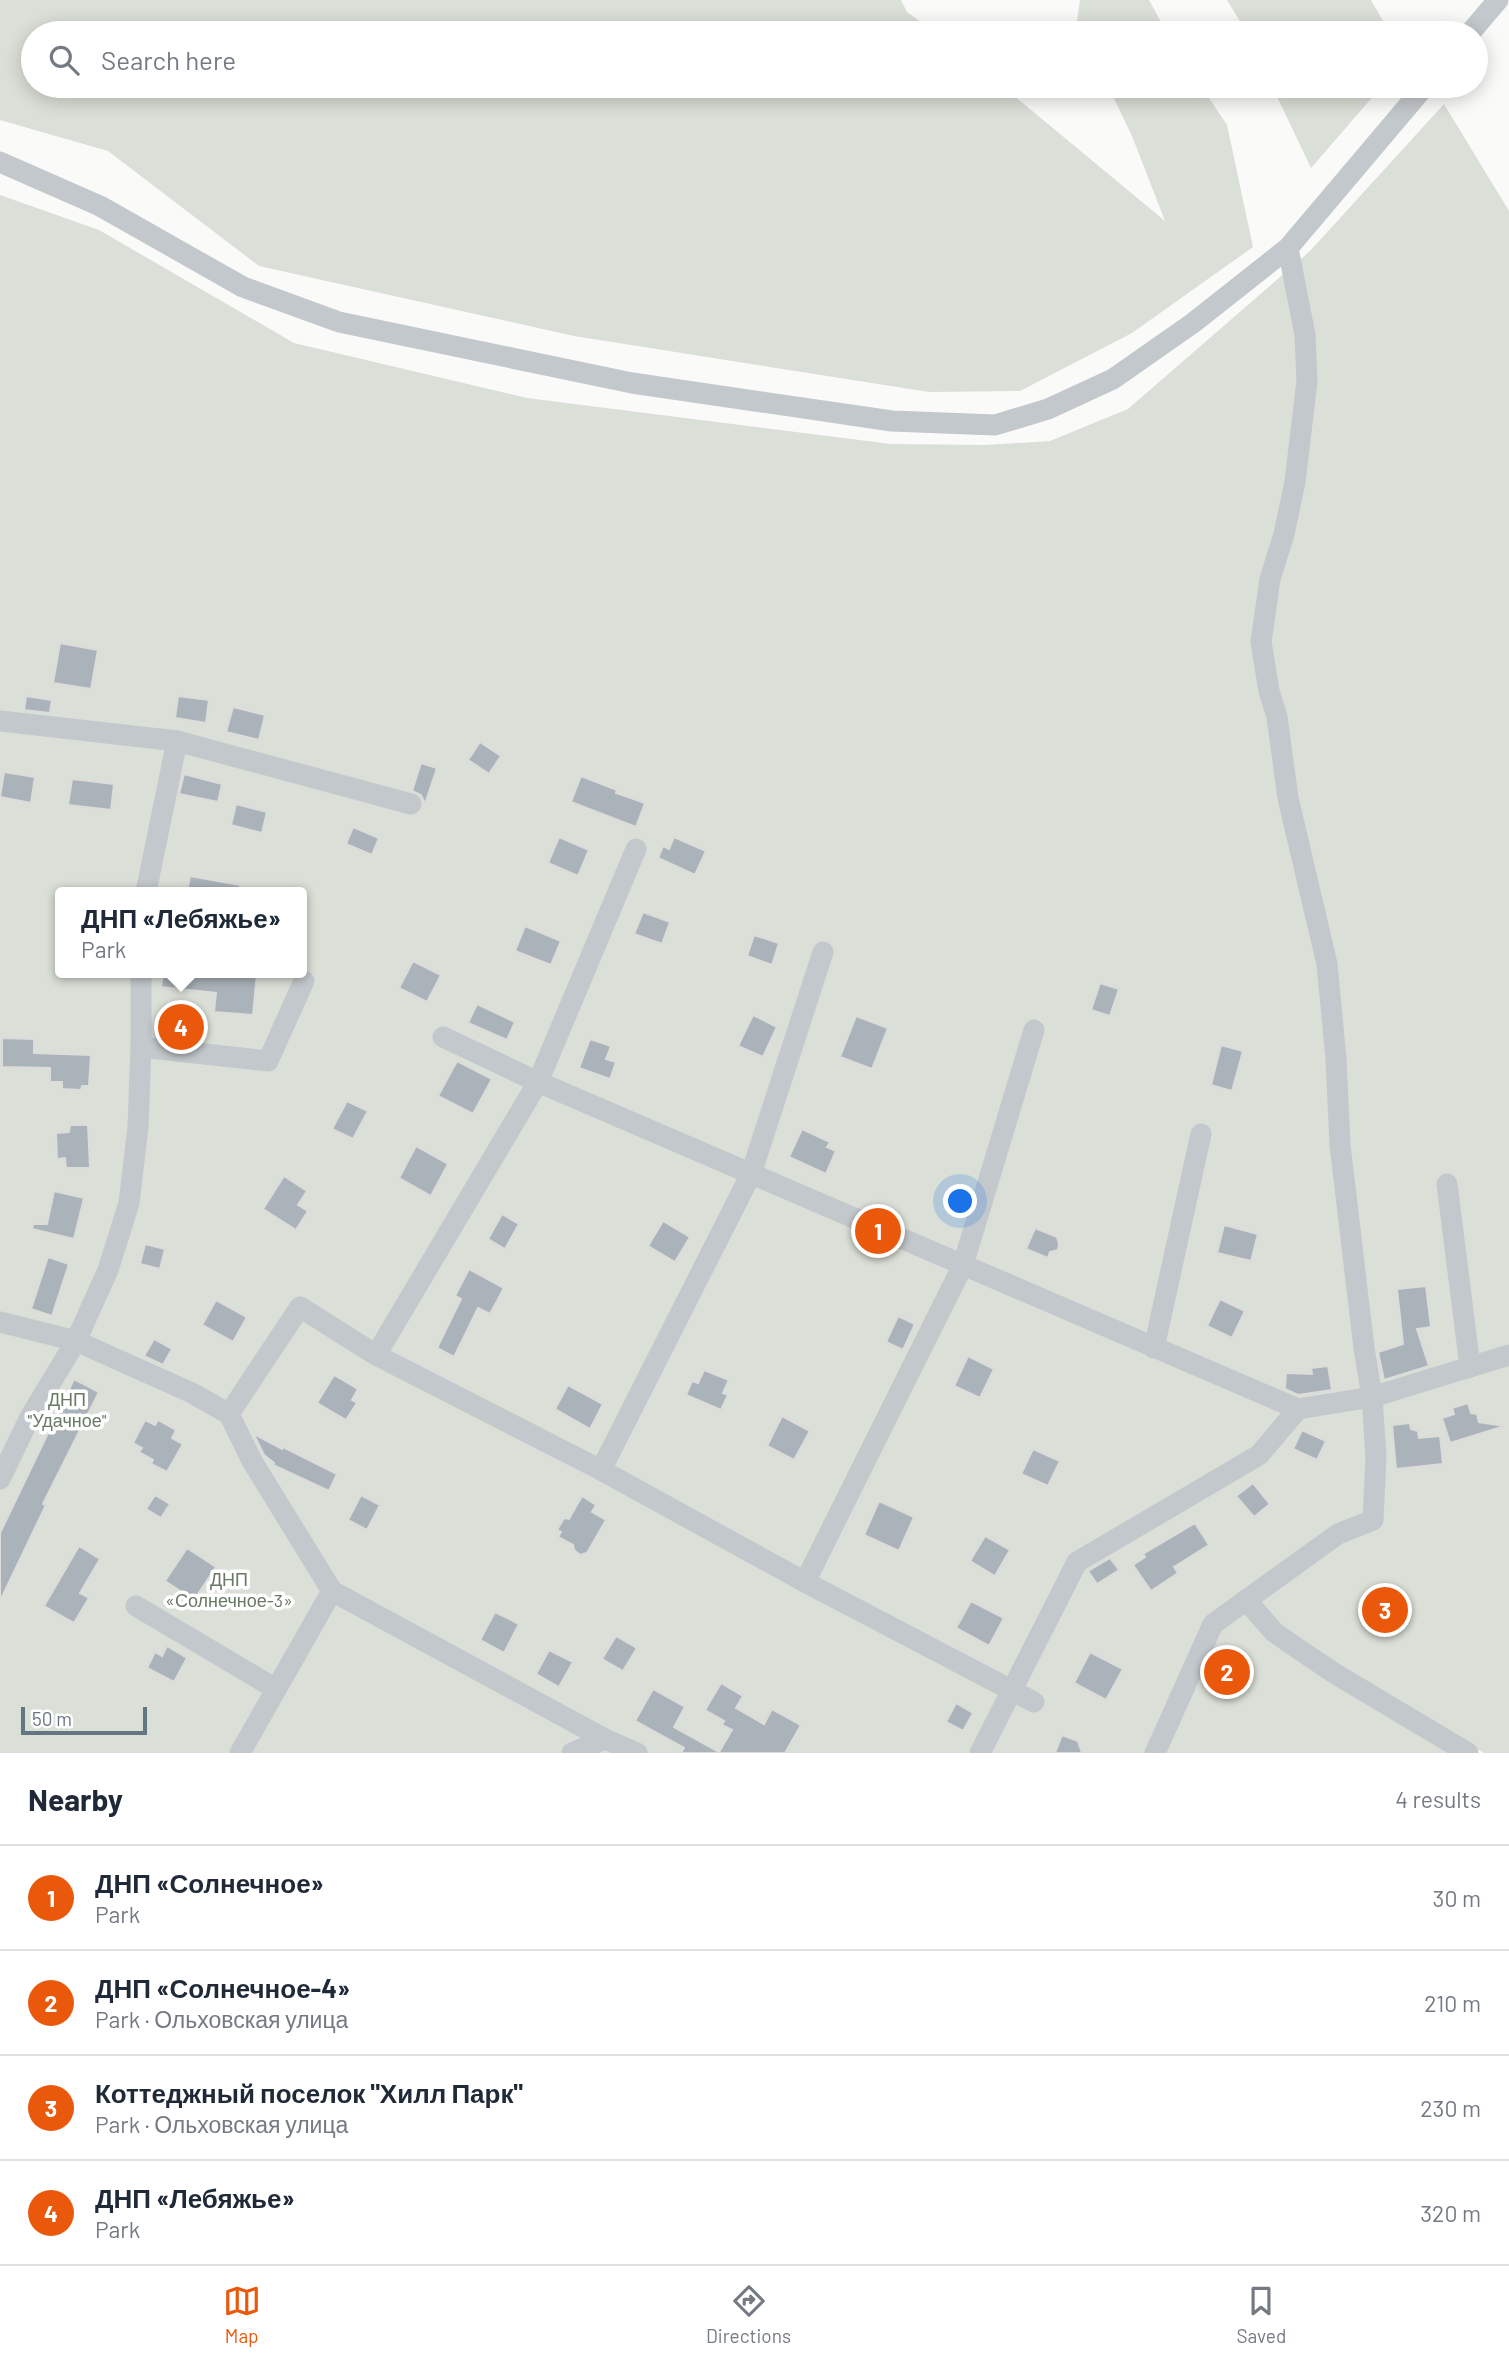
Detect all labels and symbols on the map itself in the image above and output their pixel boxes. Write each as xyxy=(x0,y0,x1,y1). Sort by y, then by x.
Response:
pin: 4 xyxy=(158,1001,204,1053)
your location xyxy=(943,1184,977,1218)
pin: 1 xyxy=(855,1205,901,1257)
park label: ДНП "Удачное" xyxy=(28,1388,107,1431)
park label: ДНП «Солнечное-3» xyxy=(165,1568,293,1611)
pin: 3 xyxy=(1362,1584,1408,1636)
pin: 2 xyxy=(1204,1646,1250,1698)
scale bar xyxy=(21,1704,147,1736)

